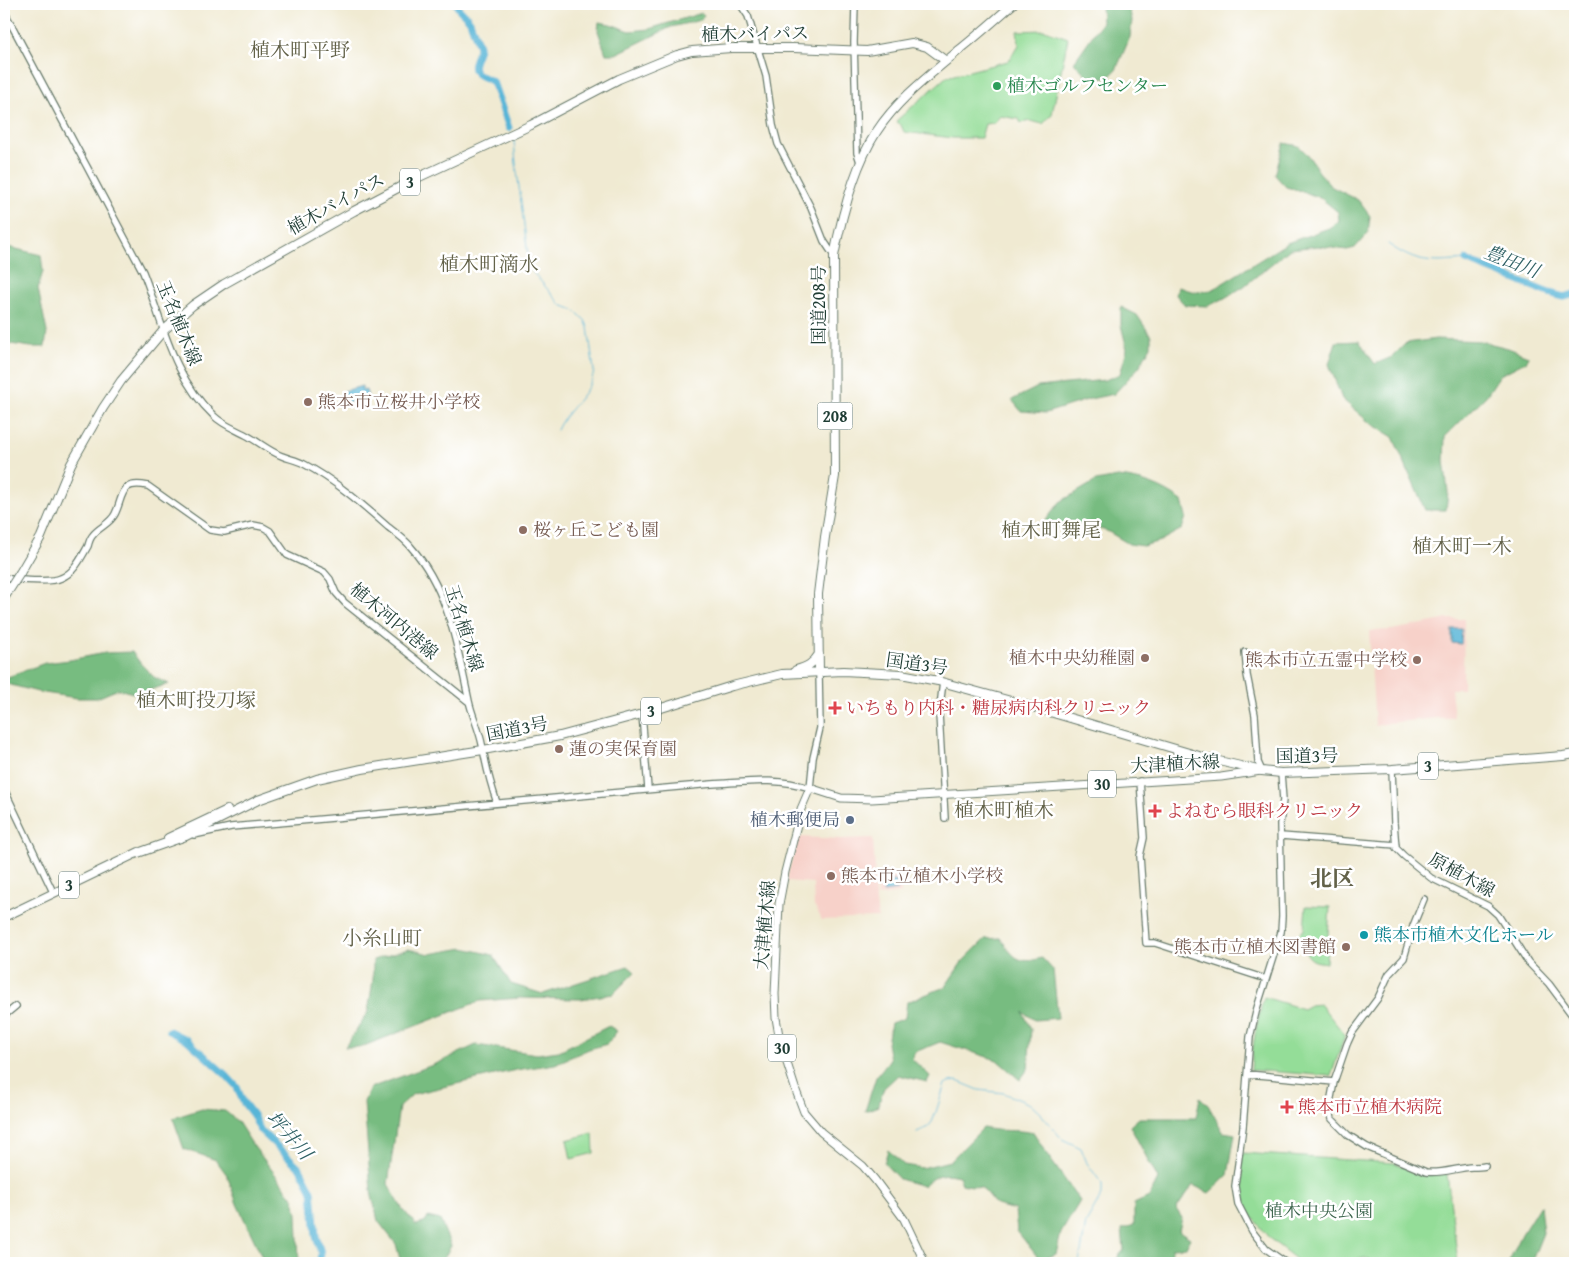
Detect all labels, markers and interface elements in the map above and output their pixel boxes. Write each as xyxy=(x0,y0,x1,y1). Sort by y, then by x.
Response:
street label: 植木バイパス xyxy=(701,19,809,48)
district label: 植木町平野 xyxy=(250,35,350,64)
place label: 植木ゴルフセンター xyxy=(1007,72,1168,99)
marker: 植木ゴルフセンター xyxy=(991,80,1003,92)
street label: 植木バイパス xyxy=(282,166,389,241)
road number: 3 xyxy=(400,168,420,196)
water label: 豊田川 xyxy=(1480,237,1546,285)
district label: 植木町滴水 xyxy=(439,249,539,278)
street label: 国道208号 xyxy=(805,265,832,345)
street label: 玉名植木線 xyxy=(150,276,209,370)
place label: 熊本市立桜井小学校 xyxy=(318,388,480,415)
marker: 熊本市立桜井小学校 xyxy=(302,396,314,408)
road number: 208 xyxy=(818,402,852,430)
district label: 植木町舞尾 xyxy=(1001,515,1101,544)
place label: 桜ヶ丘こども園 xyxy=(533,516,659,543)
marker: 桜ヶ丘こども園 xyxy=(517,524,529,536)
district label: 植木町一木 xyxy=(1412,531,1512,560)
street label: 植木河内港線 xyxy=(344,576,444,666)
street label: 玉名植木線 xyxy=(438,581,491,675)
place label: 植木中央幼稚園 xyxy=(1009,644,1135,671)
street label: 国道3号 xyxy=(884,646,950,681)
place label: 熊本市立五霊中学校 xyxy=(1245,646,1407,673)
marker: 植木中央幼稚園 xyxy=(1139,652,1151,664)
marker: 熊本市立五霊中学校 xyxy=(1411,654,1423,666)
district label: 植木町投刀塚 xyxy=(136,685,256,714)
place label: いちもり内科・糖尿病内科クリニック xyxy=(846,694,1151,721)
road number: 3 xyxy=(641,698,661,724)
marker: いちもり内科・糖尿病内科クリニック xyxy=(828,701,842,715)
street label: 国道3号 xyxy=(484,709,550,748)
place label: 蓮の実保育園 xyxy=(569,735,677,762)
street label: 国道3号 xyxy=(1275,741,1339,770)
marker: 蓮の実保育園 xyxy=(553,743,565,755)
street label: 大津植木線 xyxy=(1129,748,1221,779)
road number: 3 xyxy=(1418,752,1438,779)
road number: 30 xyxy=(1088,771,1116,798)
district label: 植木町植木 xyxy=(954,795,1054,824)
place label: よねむら眼科クリニック xyxy=(1166,797,1363,824)
marker: よねむら眼科クリニック xyxy=(1148,804,1162,818)
place label: 植木郵便局 xyxy=(750,806,840,833)
marker: 植木郵便局 xyxy=(844,814,856,826)
street label: 原植木線 xyxy=(1424,845,1500,904)
place label: 熊本市立植木小学校 xyxy=(841,862,1003,889)
district label: 北区 xyxy=(1310,862,1354,894)
marker: 熊本市立植木小学校 xyxy=(825,870,837,882)
road number: 3 xyxy=(59,872,79,898)
street label: 大津植木線 xyxy=(747,879,782,971)
place label: 熊本市植木文化ホール xyxy=(1374,921,1554,948)
district label: 小糸山町 xyxy=(342,923,422,952)
marker: 熊本市植木文化ホール xyxy=(1358,929,1370,941)
place label: 熊本市立植木図書館 xyxy=(1174,933,1336,960)
marker: 熊本市立植木図書館 xyxy=(1340,941,1352,953)
road number: 30 xyxy=(768,1034,796,1062)
place label: 熊本市立植木病院 xyxy=(1298,1093,1442,1120)
marker: 熊本市立植木病院 xyxy=(1280,1100,1294,1114)
water label: 坪井川 xyxy=(261,1104,321,1167)
park label: 植木中央公園 xyxy=(1265,1197,1373,1224)

